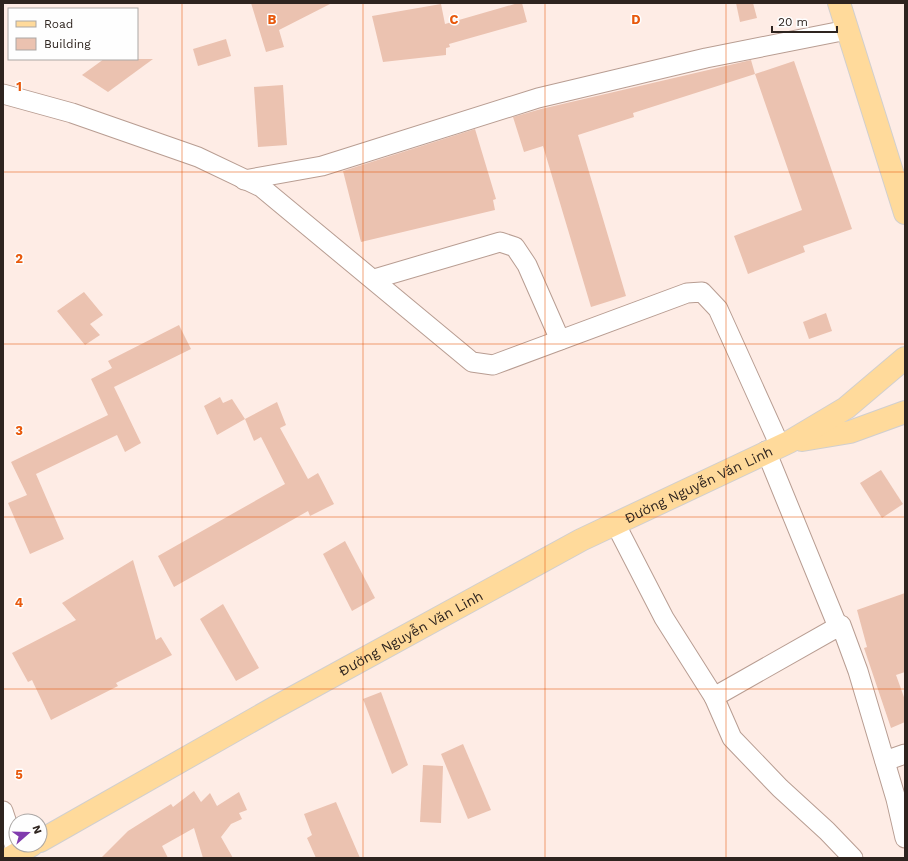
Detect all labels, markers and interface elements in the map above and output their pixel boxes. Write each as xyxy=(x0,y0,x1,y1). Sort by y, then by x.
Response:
legend xyxy=(8,8,138,60)
scale bar xyxy=(772,8,837,34)
text: B xyxy=(268,12,277,27)
text: C xyxy=(450,12,459,27)
text: D xyxy=(631,12,641,27)
text: 20 m xyxy=(778,15,808,29)
text: Road xyxy=(44,17,73,31)
text: Building xyxy=(44,37,91,51)
text: 1 xyxy=(16,79,22,94)
text: 2 xyxy=(15,251,23,266)
text: 3 xyxy=(15,423,23,438)
street label: Đường Nguyễn Văn Linh xyxy=(622,443,775,526)
street label: Đường Nguyễn Văn Linh xyxy=(336,587,486,679)
text: 4 xyxy=(15,595,24,610)
text: 5 xyxy=(15,767,23,782)
north arrow xyxy=(8,813,48,853)
text: N xyxy=(29,824,44,836)

